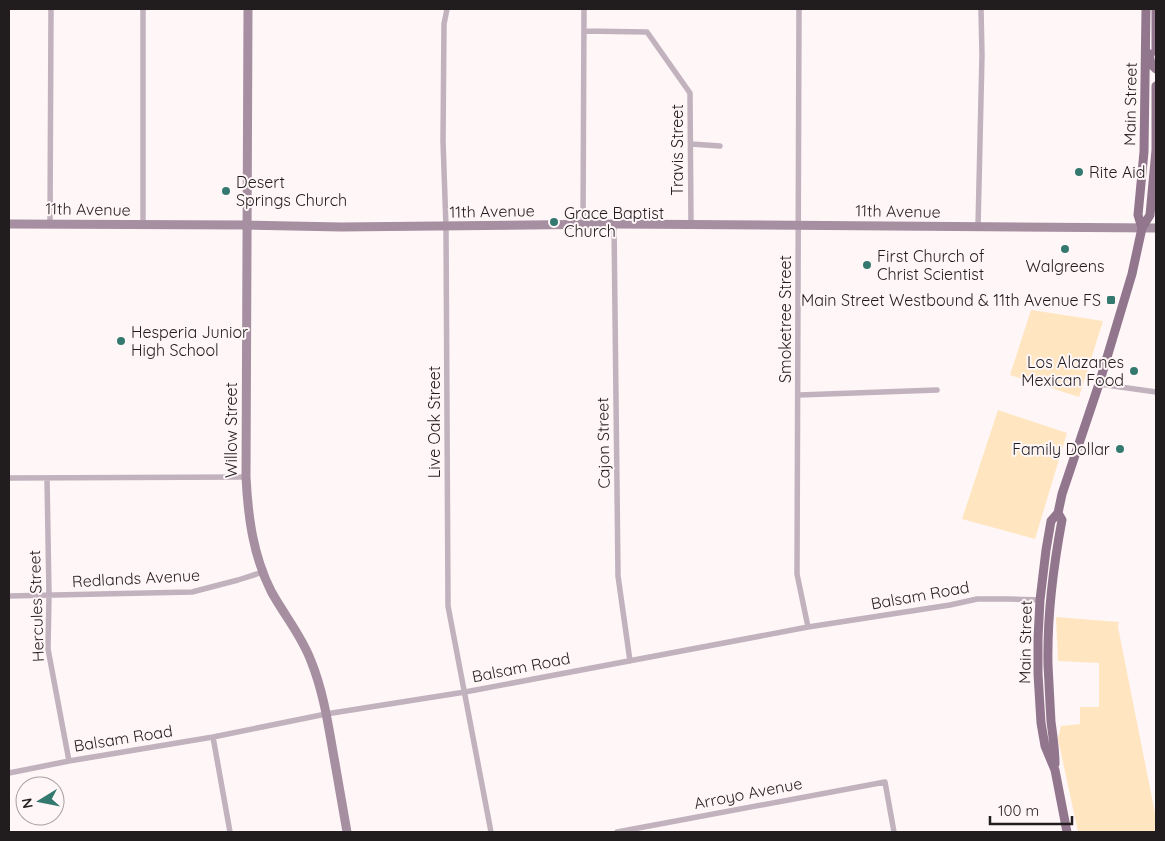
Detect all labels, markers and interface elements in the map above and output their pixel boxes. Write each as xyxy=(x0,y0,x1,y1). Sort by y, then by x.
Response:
street label: Main Street xyxy=(1119,62,1141,146)
street label: Travis Street xyxy=(667,104,687,196)
place label: Rite Aid xyxy=(1089,162,1145,182)
marker: Rite Aid xyxy=(1073,166,1085,178)
place label: Desert Springs Church xyxy=(236,172,347,210)
marker: Desert Springs Church xyxy=(220,185,232,197)
street label: 11th Avenue xyxy=(45,198,131,220)
street label: 11th Avenue xyxy=(449,200,535,222)
street label: 11th Avenue xyxy=(855,200,941,222)
place label: Grace Baptist Church xyxy=(564,203,664,241)
marker: Grace Baptist Church xyxy=(548,216,560,228)
marker: Walgreens xyxy=(1059,243,1071,255)
place label: First Church of Christ Scientist xyxy=(877,246,985,284)
street label: Smoketree Street xyxy=(775,255,795,383)
place label: Walgreens xyxy=(1025,256,1105,276)
marker: First Church of Christ Scientist xyxy=(861,259,873,271)
place label: Main Street Westbound & 11th Avenue FS xyxy=(801,290,1101,310)
marker: Main Street Westbound & 11th Avenue FS xyxy=(1105,294,1117,306)
place label: Hesperia Junior High School xyxy=(131,322,248,360)
marker: Hesperia Junior High School xyxy=(115,335,127,347)
place label: Los Alazanes Mexican Food xyxy=(1021,352,1124,390)
marker: Los Alazanes Mexican Food xyxy=(1128,365,1140,377)
street label: Live Oak Street xyxy=(424,366,444,478)
street label: Willow Street xyxy=(221,382,241,478)
street label: Cajon Street xyxy=(592,397,614,489)
place label: Family Dollar xyxy=(1012,439,1110,459)
marker: Family Dollar xyxy=(1114,443,1126,455)
street label: Hercules Street xyxy=(24,550,48,662)
street label: Redlands Avenue xyxy=(71,565,201,591)
street label: Balsam Road xyxy=(869,576,971,614)
street label: Main Street xyxy=(1014,600,1036,684)
street label: Balsam Road xyxy=(470,648,572,686)
street label: Balsam Road xyxy=(72,720,174,756)
street label: Arroyo Avenue xyxy=(692,773,804,813)
north arrow xyxy=(15,776,65,826)
scale bar xyxy=(990,794,1072,826)
text: N xyxy=(17,797,37,810)
text: 100 m xyxy=(998,801,1039,820)

